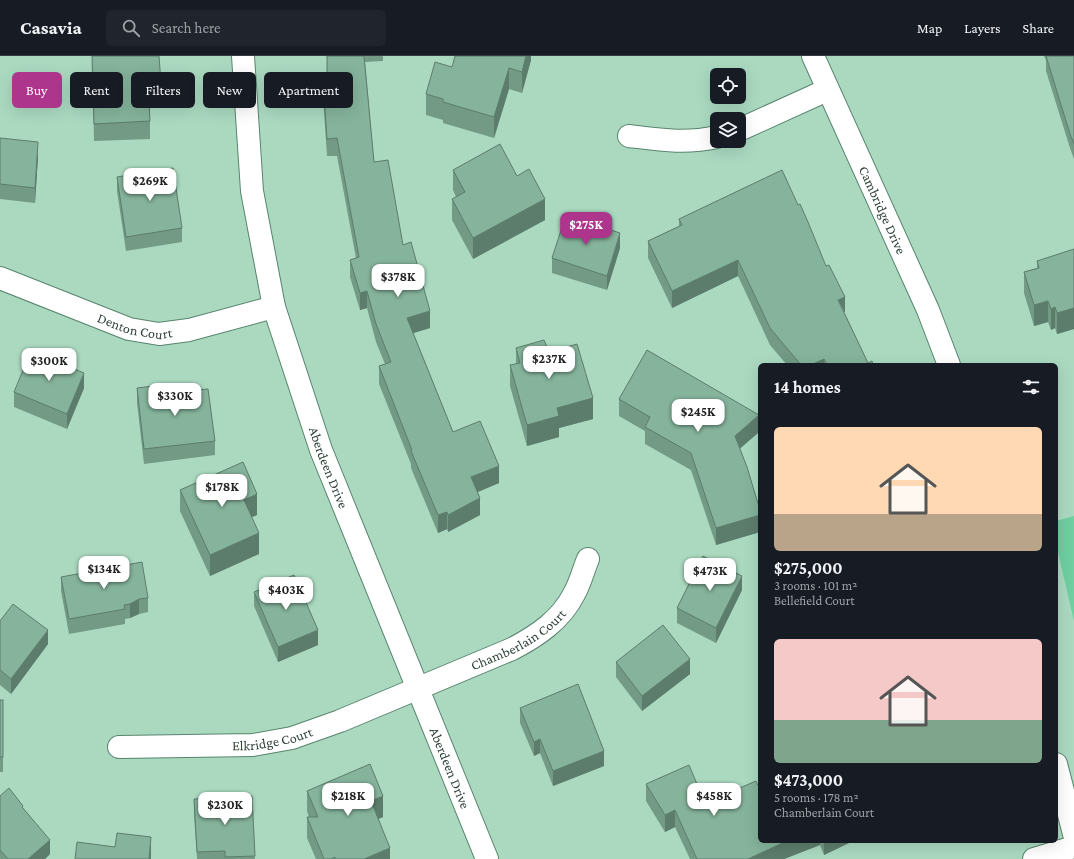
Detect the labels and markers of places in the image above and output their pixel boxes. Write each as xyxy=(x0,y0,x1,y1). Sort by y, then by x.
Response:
pin: $269K xyxy=(122,168,178,202)
pin: $275K xyxy=(558,212,614,246)
pin: $378K xyxy=(370,264,426,298)
pin: $237K xyxy=(521,346,577,380)
pin: $300K xyxy=(21,348,77,382)
pin: $330K xyxy=(147,383,203,417)
pin: $245K xyxy=(670,399,726,433)
pin: $178K xyxy=(194,474,250,508)
pin: $134K xyxy=(76,556,132,590)
pin: $473K xyxy=(682,558,738,592)
pin: $403K xyxy=(258,577,314,611)
pin: $218K xyxy=(320,783,376,817)
pin: $458K xyxy=(686,783,742,817)
pin: $230K xyxy=(197,792,253,826)

